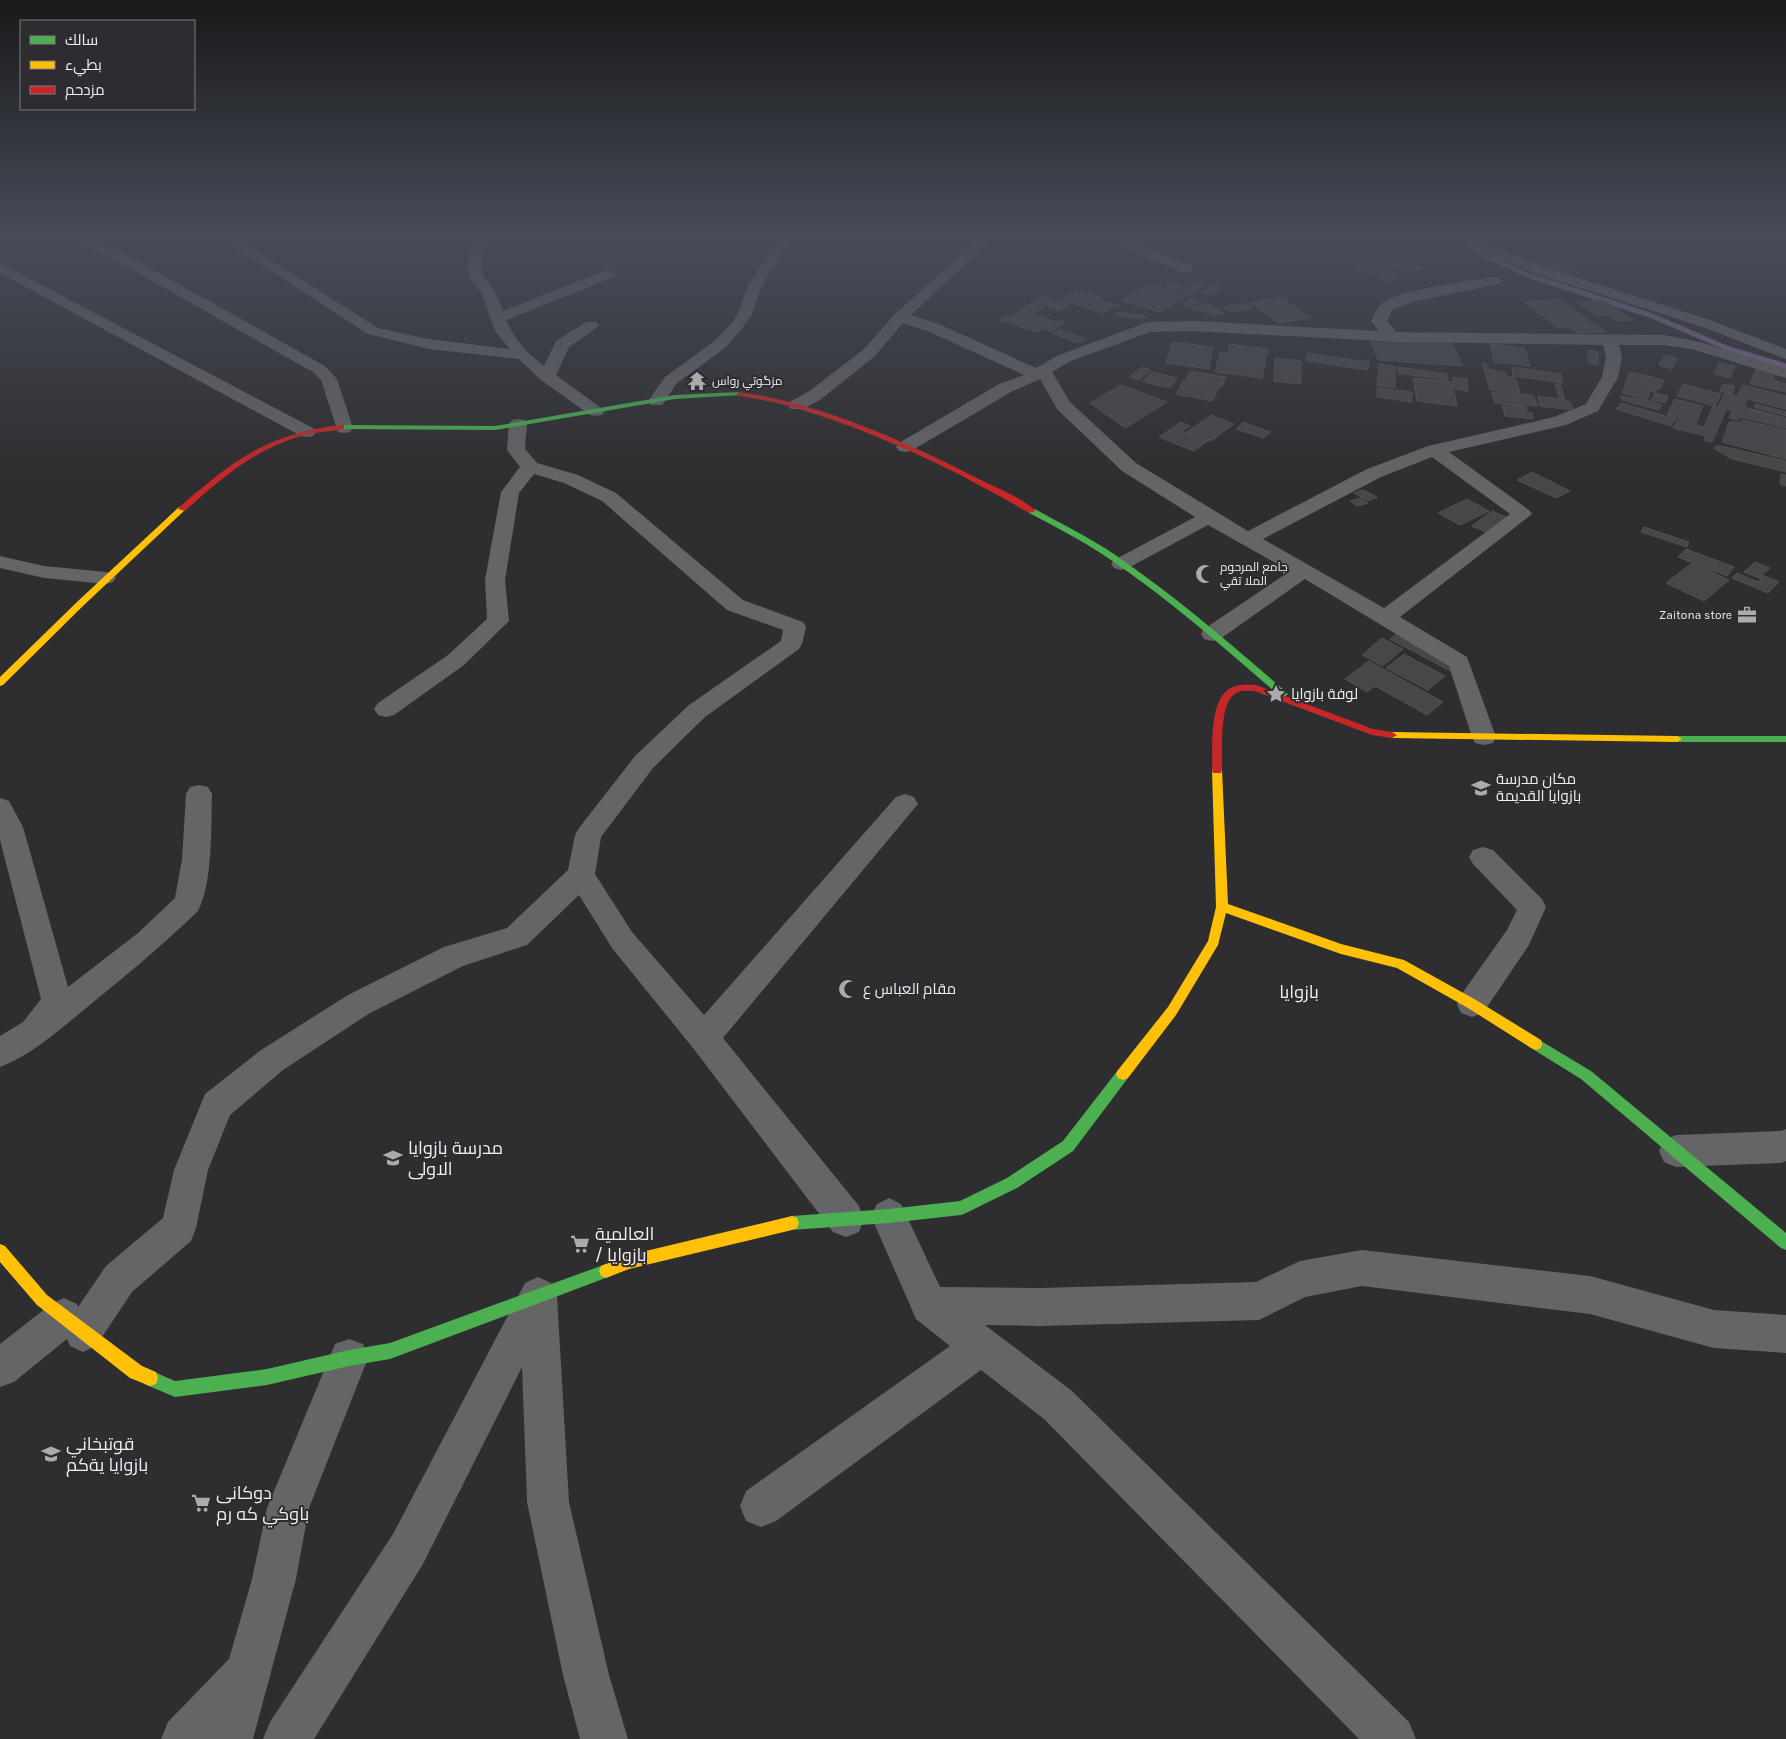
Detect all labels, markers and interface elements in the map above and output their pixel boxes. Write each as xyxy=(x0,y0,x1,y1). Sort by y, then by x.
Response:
legend xyxy=(20,20,195,110)
text: سالك xyxy=(65,31,98,49)
text: بطيء xyxy=(65,56,102,77)
text: مزدحم xyxy=(65,81,105,100)
temple icon: مزگوتي رواس xyxy=(686,370,708,392)
place label: مزگوتي رواس xyxy=(712,374,782,391)
place label: جامع المرحوم الملا تقي xyxy=(1220,560,1288,591)
mosque icon: جامع المرحوم الملا تقي xyxy=(1194,563,1216,585)
office icon: Zaitona store xyxy=(1736,604,1758,626)
place label: Zaitona store xyxy=(1659,608,1732,622)
place icon: لوفة بازوايا xyxy=(1265,683,1287,705)
place label: لوفة بازوايا xyxy=(1291,685,1358,703)
place label: مكان مدرسة بازوايا القديمة xyxy=(1496,770,1581,805)
school or university icon: مكان مدرسة بازوايا القديمة xyxy=(1470,777,1492,799)
mosque icon: مقام العباس ع xyxy=(837,978,859,1000)
place label: مقام العباس ع xyxy=(863,980,956,1000)
district label: بازوایا xyxy=(1279,981,1319,1003)
place label: مدرسة بازوايا الاولى xyxy=(408,1137,503,1180)
school or university icon: مدرسة بازوايا الاولى xyxy=(382,1147,404,1169)
place label: العالمية / بازوايا xyxy=(595,1223,654,1266)
supermarket icon: العالمية / بازوايا xyxy=(569,1233,591,1255)
place label: قوتبخاني بازوايا يةكم xyxy=(66,1433,148,1477)
school or university icon: قوتبخاني بازوايا يةكم xyxy=(40,1443,62,1465)
place label: دوكانى باوكي كه رم xyxy=(216,1482,309,1528)
supermarket icon: دوكانى باوكي كه رم xyxy=(190,1492,212,1514)

